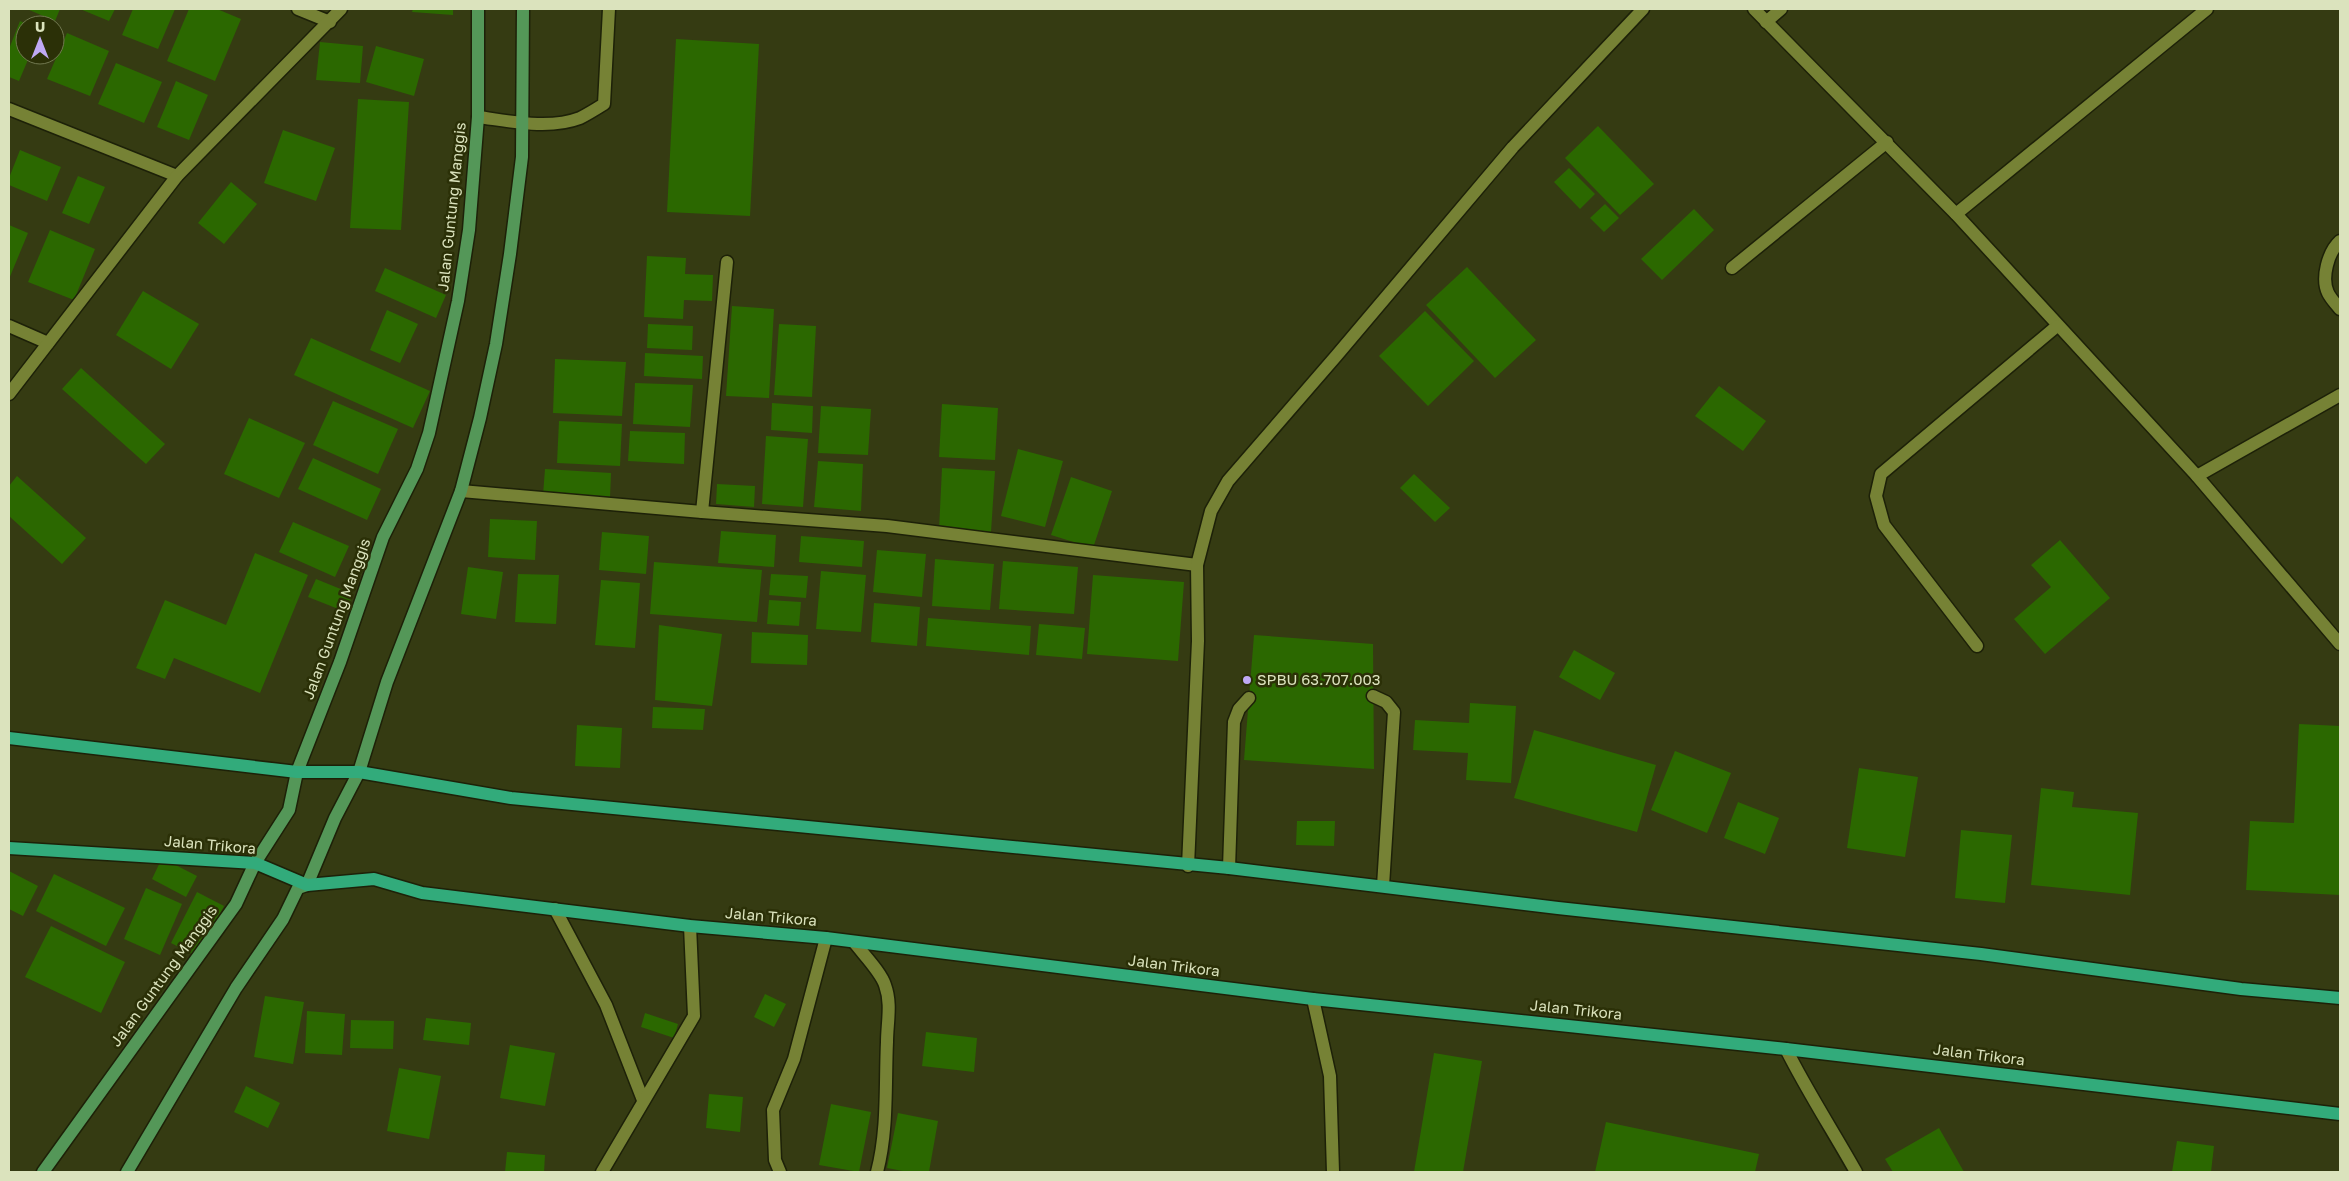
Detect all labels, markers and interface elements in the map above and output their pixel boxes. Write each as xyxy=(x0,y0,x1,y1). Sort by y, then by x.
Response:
north arrow xyxy=(15,15,65,65)
text: U xyxy=(35,18,45,35)
street label: Jalan Guntung Manggis xyxy=(433,121,469,292)
street label: Jalan Guntung Manggis xyxy=(299,536,374,702)
place label: SPBU 63.707.003 xyxy=(1257,670,1381,688)
marker: SPBU 63.707.003 xyxy=(1241,674,1253,686)
street label: Jalan Trikora xyxy=(163,831,257,857)
street label: Jalan Guntung Manggis xyxy=(106,901,220,1050)
street label: Jalan Trikora xyxy=(724,903,818,929)
street label: Jalan Trikora xyxy=(1127,950,1221,980)
street label: Jalan Trikora xyxy=(1529,995,1623,1023)
street label: Jalan Trikora xyxy=(1932,1039,2026,1069)

